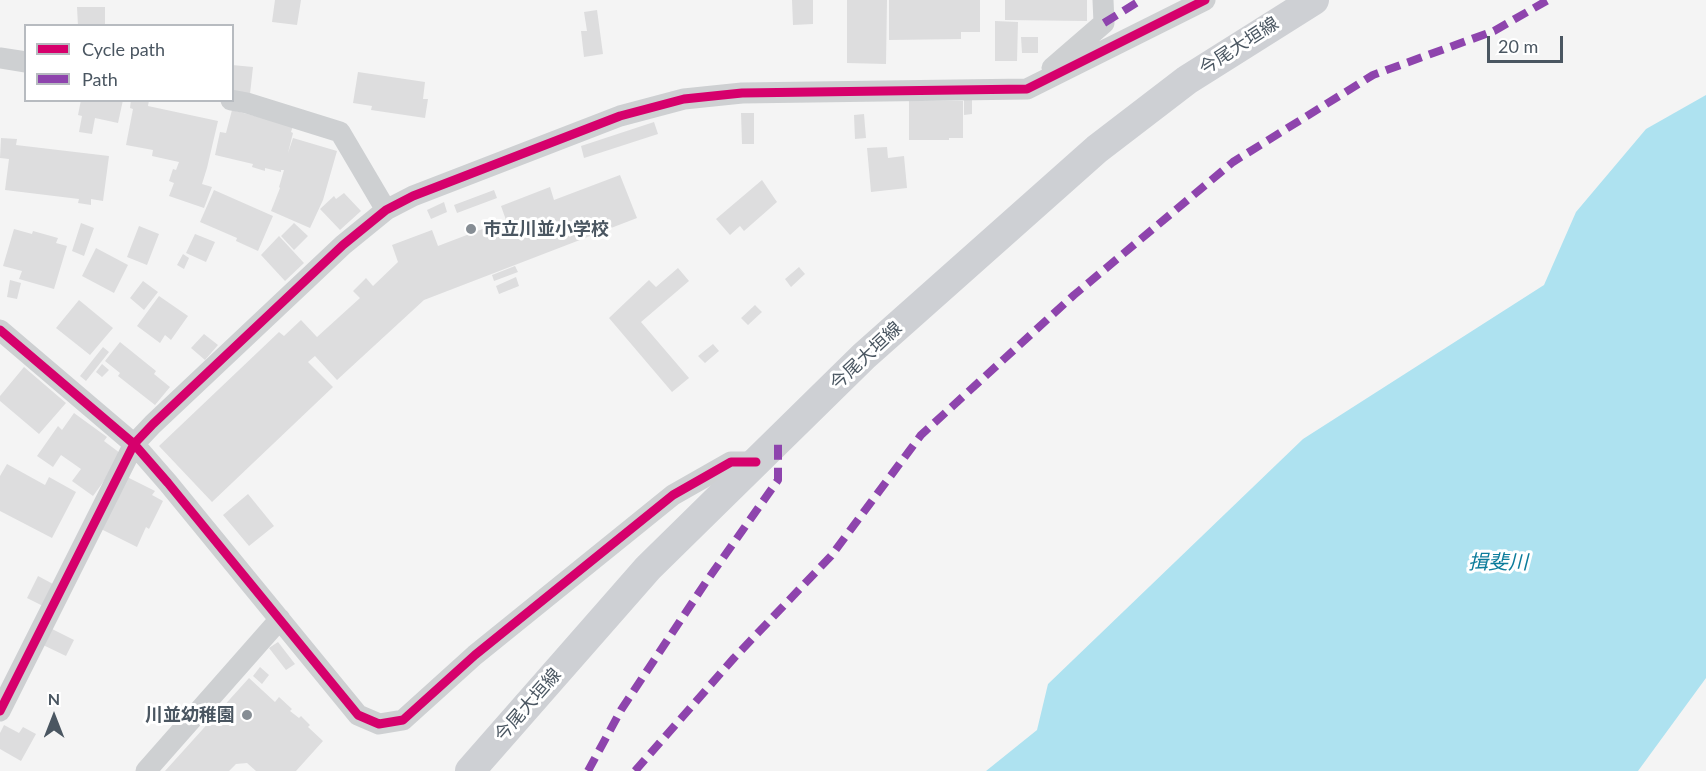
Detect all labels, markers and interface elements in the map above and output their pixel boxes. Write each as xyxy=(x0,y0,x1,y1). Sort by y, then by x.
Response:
street label: 今尾大垣線 xyxy=(1195,12,1283,80)
legend xyxy=(24,24,234,102)
scale bar xyxy=(1490,24,1566,62)
text: 20 m xyxy=(1498,35,1538,57)
text: Cycle path xyxy=(82,38,165,60)
text: Path xyxy=(82,68,118,90)
place label: 市立川並小学校 xyxy=(483,218,609,240)
marker: 市立川並小学校 xyxy=(464,222,478,236)
street label: 今尾大垣線 xyxy=(826,317,906,395)
water label: 揖斐川 xyxy=(1468,551,1528,575)
street label: 今尾大垣線 xyxy=(490,664,566,746)
north arrow xyxy=(24,687,84,747)
text: N xyxy=(48,689,60,708)
place label: 川並幼稚園 xyxy=(145,704,235,726)
marker: 川並幼稚園 xyxy=(240,708,254,722)

